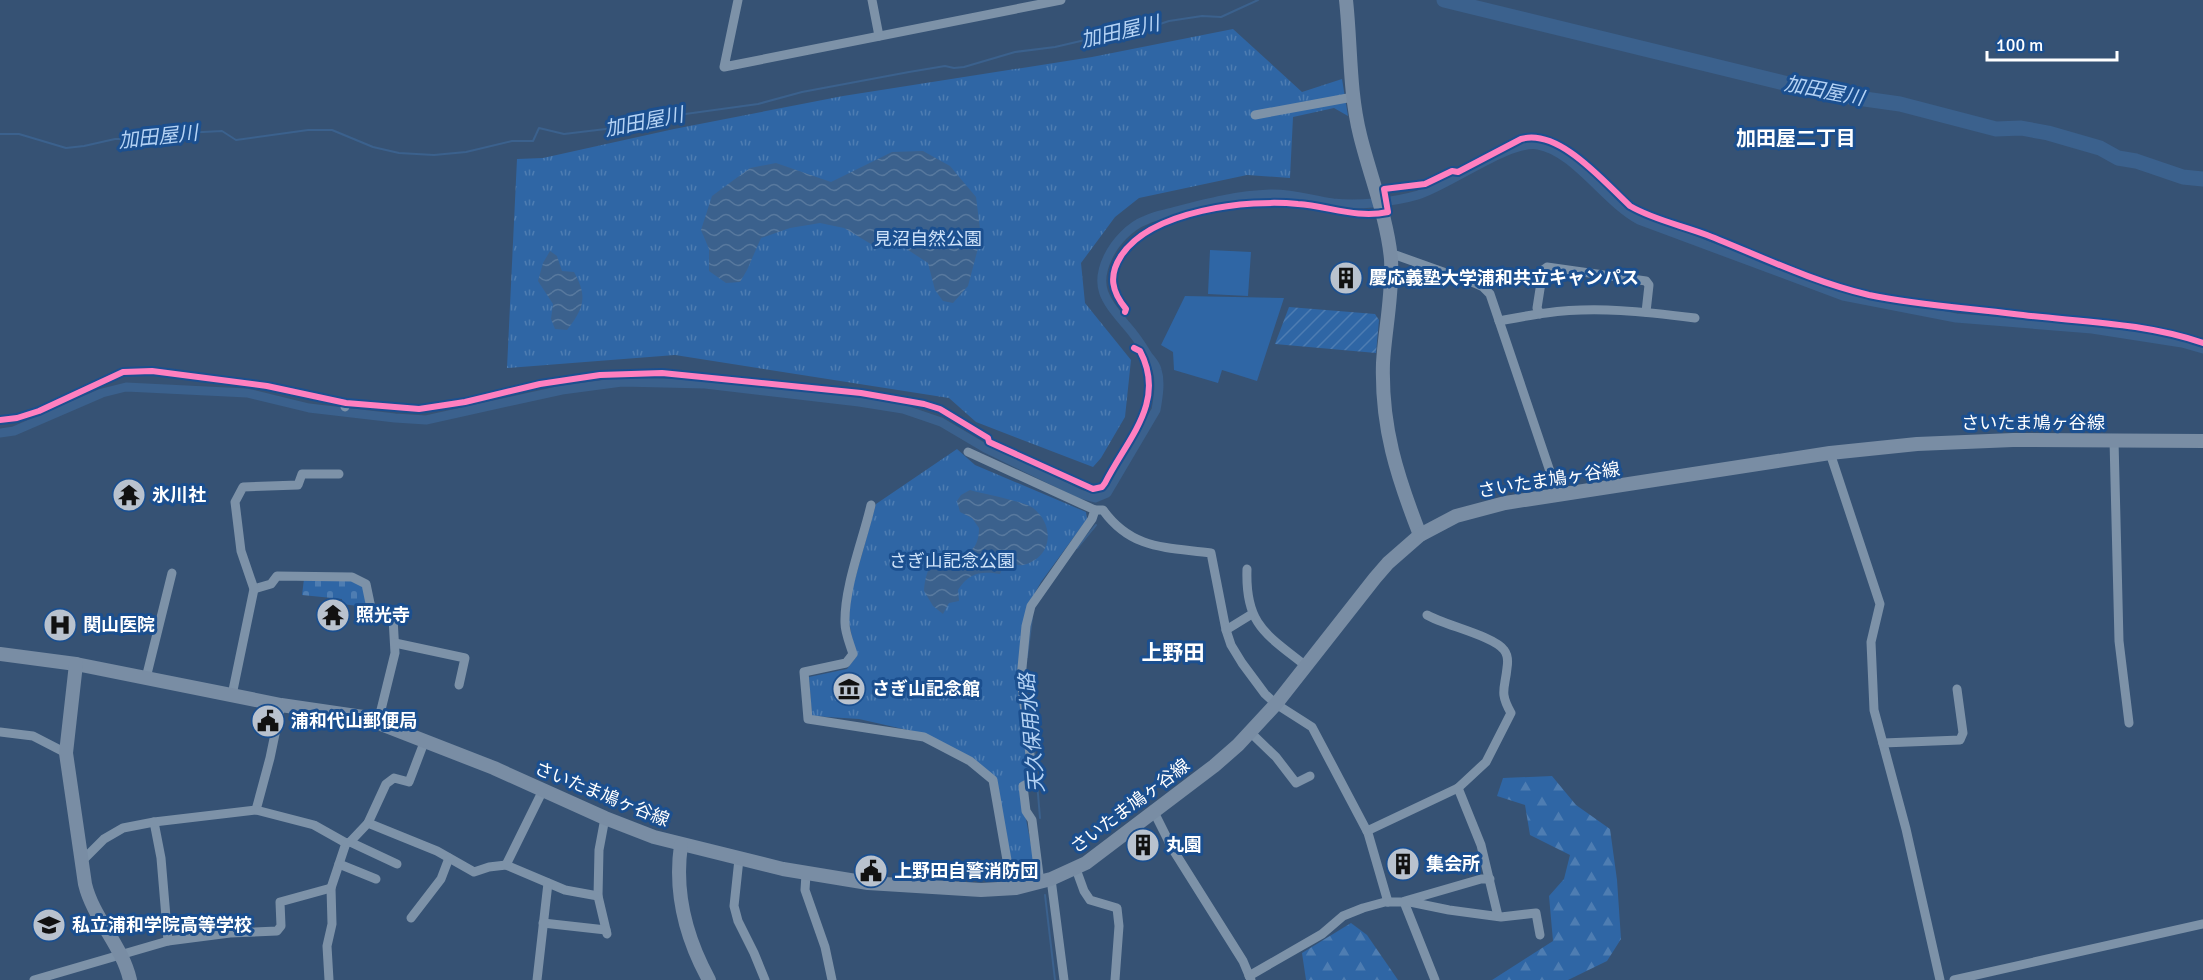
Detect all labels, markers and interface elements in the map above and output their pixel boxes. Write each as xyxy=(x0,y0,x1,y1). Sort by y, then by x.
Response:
water label: 加田屋川 xyxy=(1078,10,1164,53)
scale bar xyxy=(1987,24,2118,62)
text: 100 m xyxy=(1996,34,2043,56)
water label: 加田屋川 xyxy=(1782,71,1868,111)
water label: 加田屋川 xyxy=(602,102,688,142)
water label: 加田屋川 xyxy=(117,120,201,154)
district label: 加田屋二丁目 xyxy=(1736,126,1856,151)
park label: 見沼自然公園 xyxy=(874,228,982,250)
building icon: 慶応義塾大学浦和共立キャンパス xyxy=(1328,260,1364,296)
place label: 慶応義塾大学浦和共立キャンパス xyxy=(1369,267,1639,289)
street label: さいたま鳩ヶ谷線 xyxy=(1961,412,2105,434)
street label: さいたま鳩ヶ谷線 xyxy=(1476,458,1622,502)
temple icon: 氷川社 xyxy=(111,477,147,513)
place label: 氷川社 xyxy=(152,484,206,506)
park label: さぎ山記念公園 xyxy=(889,550,1015,572)
temple icon: 照光寺 xyxy=(315,597,351,633)
place label: 照光寺 xyxy=(356,604,410,626)
hospital icon: 関山医院 xyxy=(42,607,78,643)
place label: 関山医院 xyxy=(83,614,155,636)
district label: 上野田 xyxy=(1142,640,1205,666)
water label: 天久保用水路 xyxy=(1014,670,1050,794)
museum icon: さぎ山記念館 xyxy=(831,671,867,707)
place label: さぎ山記念館 xyxy=(872,678,980,700)
public building icon: 浦和代山郵便局 xyxy=(250,703,286,739)
place label: 浦和代山郵便局 xyxy=(291,710,417,732)
street label: さいたま鳩ヶ谷線 xyxy=(1066,754,1194,858)
street label: さいたま鳩ヶ谷線 xyxy=(531,757,673,831)
building icon: 丸園 xyxy=(1125,827,1161,863)
place label: 丸園 xyxy=(1166,834,1202,856)
building icon: 集会所 xyxy=(1385,846,1421,882)
public building icon: 上野田自警消防団 xyxy=(853,853,889,889)
place label: 集会所 xyxy=(1426,853,1480,875)
place label: 上野田自警消防団 xyxy=(894,860,1038,882)
school or university icon: 私立浦和学院高等学校 xyxy=(31,907,67,943)
place label: 私立浦和学院高等学校 xyxy=(72,914,252,936)

